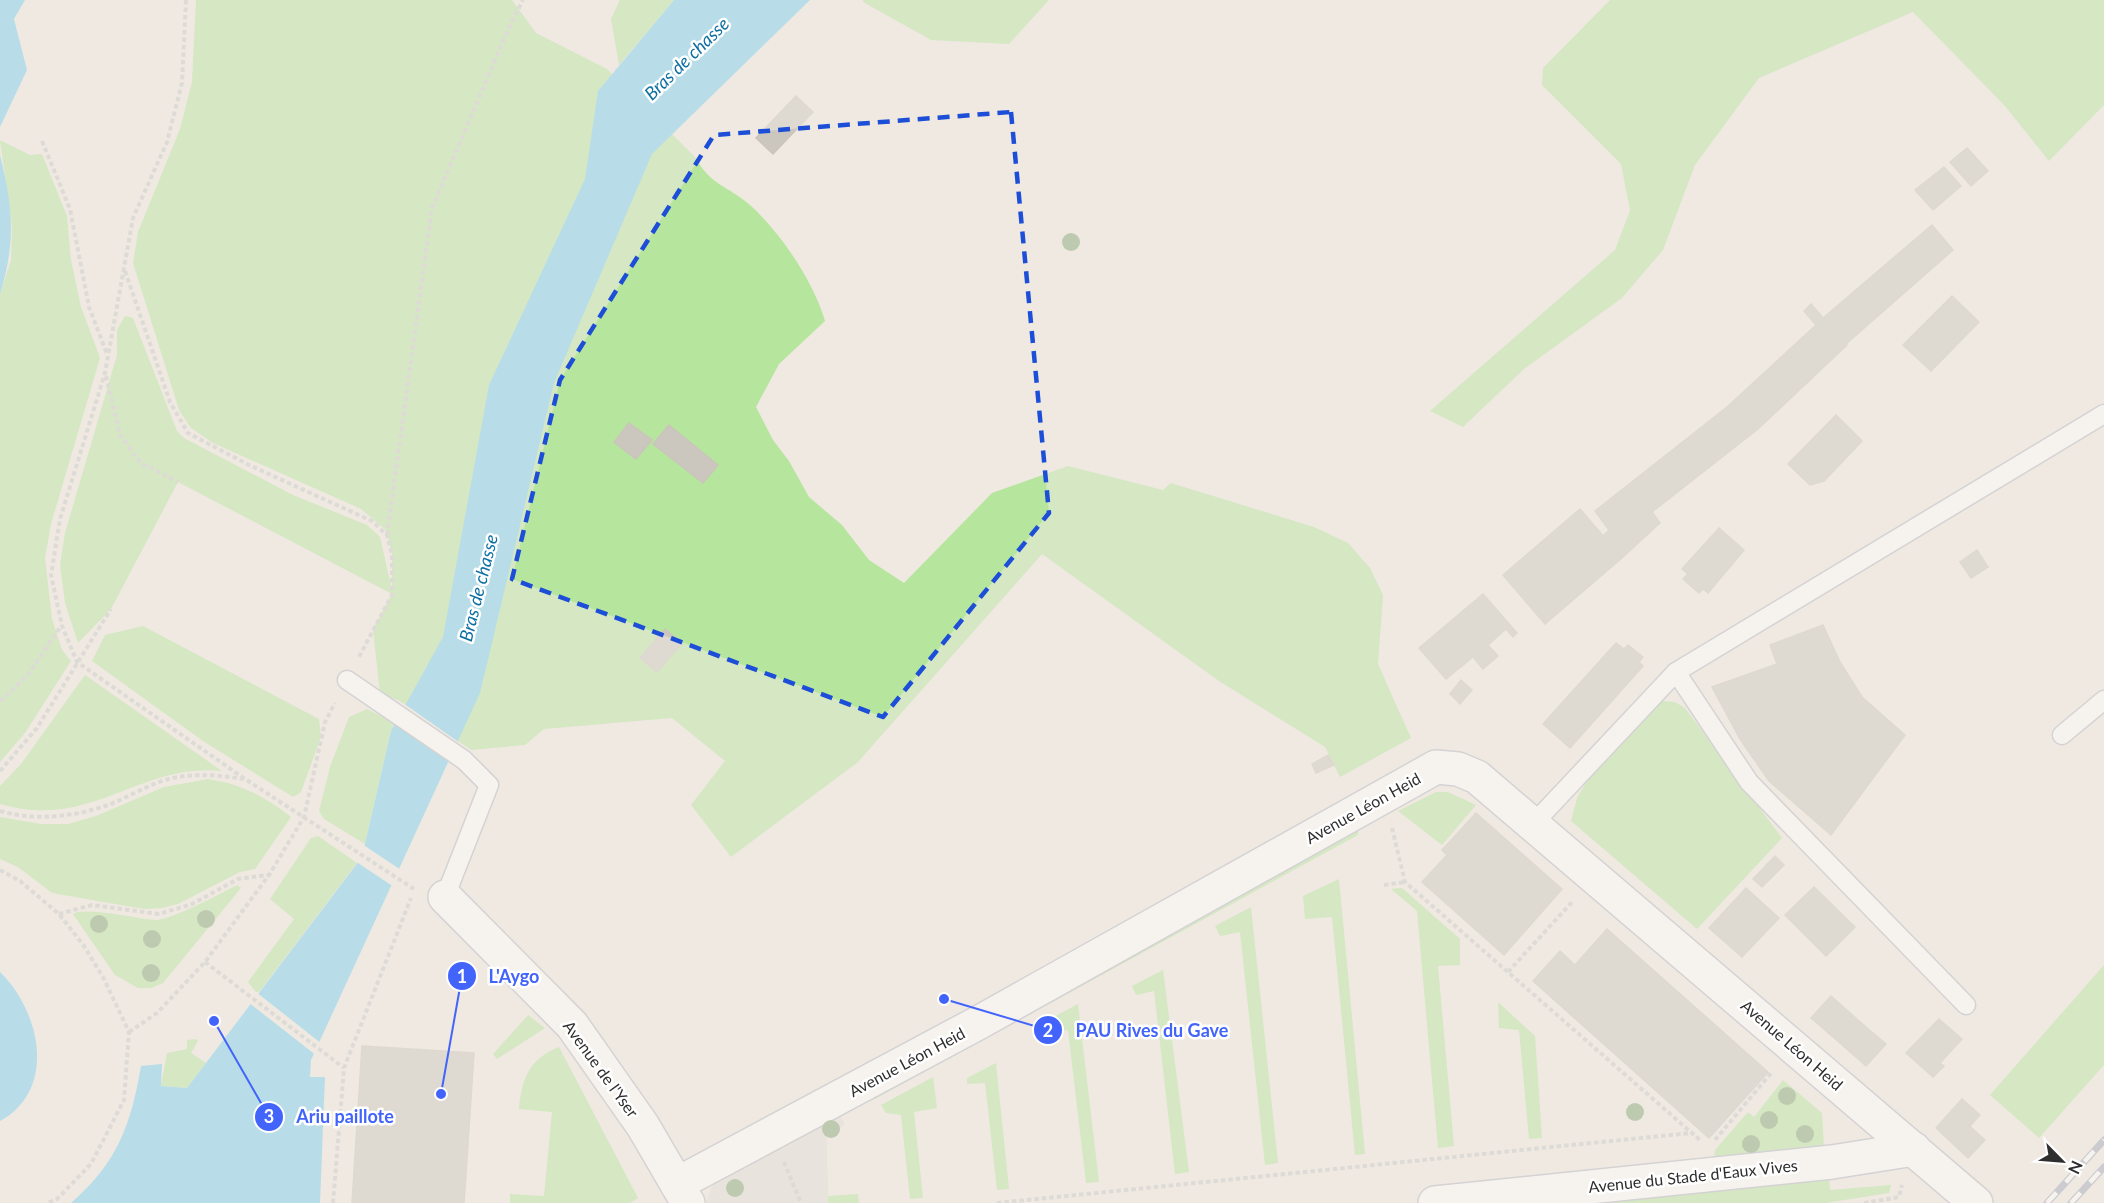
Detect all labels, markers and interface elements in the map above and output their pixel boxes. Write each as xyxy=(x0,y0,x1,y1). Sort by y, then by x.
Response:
water label: Bras de chasse xyxy=(639,12,733,104)
water label: Bras de chasse xyxy=(454,532,502,643)
street label: Avenue Léon Heid xyxy=(1302,768,1424,847)
callout: L'Aygo xyxy=(447,958,552,994)
text: 1 xyxy=(457,965,467,987)
text: L'Aygo xyxy=(489,965,539,987)
street label: Avenue Léon Heid xyxy=(1738,995,1847,1094)
callout: PAU Rives du Gave xyxy=(1033,1012,1240,1048)
street label: Avenue de l'Yser xyxy=(560,1017,643,1121)
text: 2 xyxy=(1043,1019,1053,1041)
text: PAU Rives du Gave xyxy=(1076,1019,1229,1041)
street label: Avenue Léon Heid xyxy=(846,1023,968,1100)
callout: Ariu paillote xyxy=(254,1099,405,1135)
text: 3 xyxy=(264,1105,274,1127)
text: Ariu paillote xyxy=(295,1105,394,1127)
north arrow xyxy=(2032,1131,2092,1191)
street label: Avenue du Stade d'Eaux Vives xyxy=(1587,1155,1799,1196)
text: N xyxy=(2065,1158,2087,1177)

